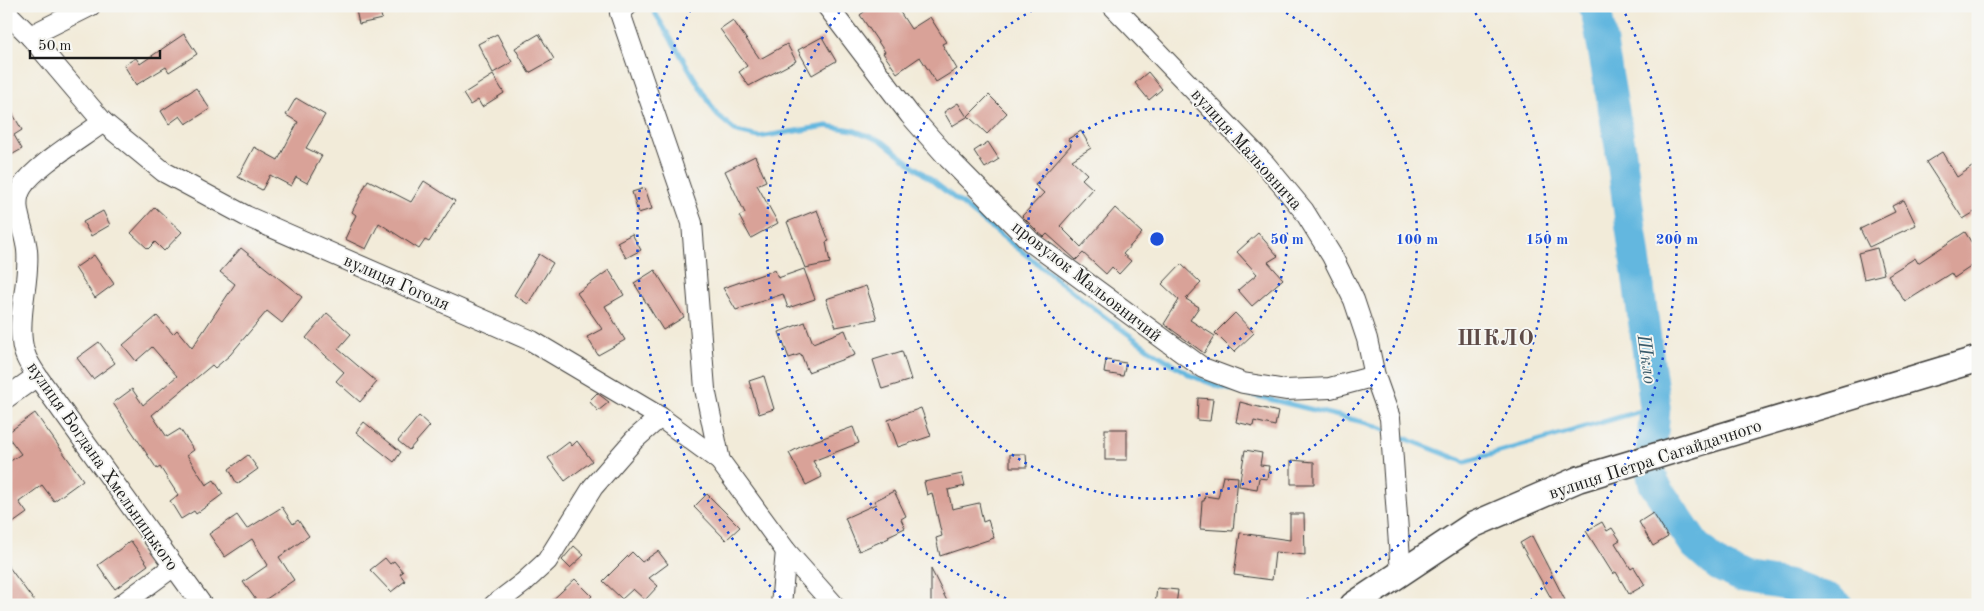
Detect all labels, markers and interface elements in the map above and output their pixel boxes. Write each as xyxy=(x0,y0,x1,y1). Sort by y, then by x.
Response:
scale bar xyxy=(30,28,160,60)
text: 50 m xyxy=(38,39,72,54)
street label: вулиця Мальовнича xyxy=(1187,85,1305,214)
street label: провулок Мальовничий xyxy=(1008,218,1165,346)
centre of rings xyxy=(1148,230,1166,248)
text: 50 m xyxy=(1270,233,1304,248)
text: 100 m xyxy=(1396,233,1438,248)
text: 150 m xyxy=(1526,233,1568,248)
text: 200 m xyxy=(1656,233,1698,248)
street label: вулиця Гоголя xyxy=(341,252,452,314)
district label: ШКЛО xyxy=(1457,328,1535,350)
water label: Шкло xyxy=(1632,332,1658,386)
street label: вулиця Богдана Хмельницького xyxy=(23,359,181,574)
street label: вулиця Петра Сагайдачного xyxy=(1547,417,1764,503)

